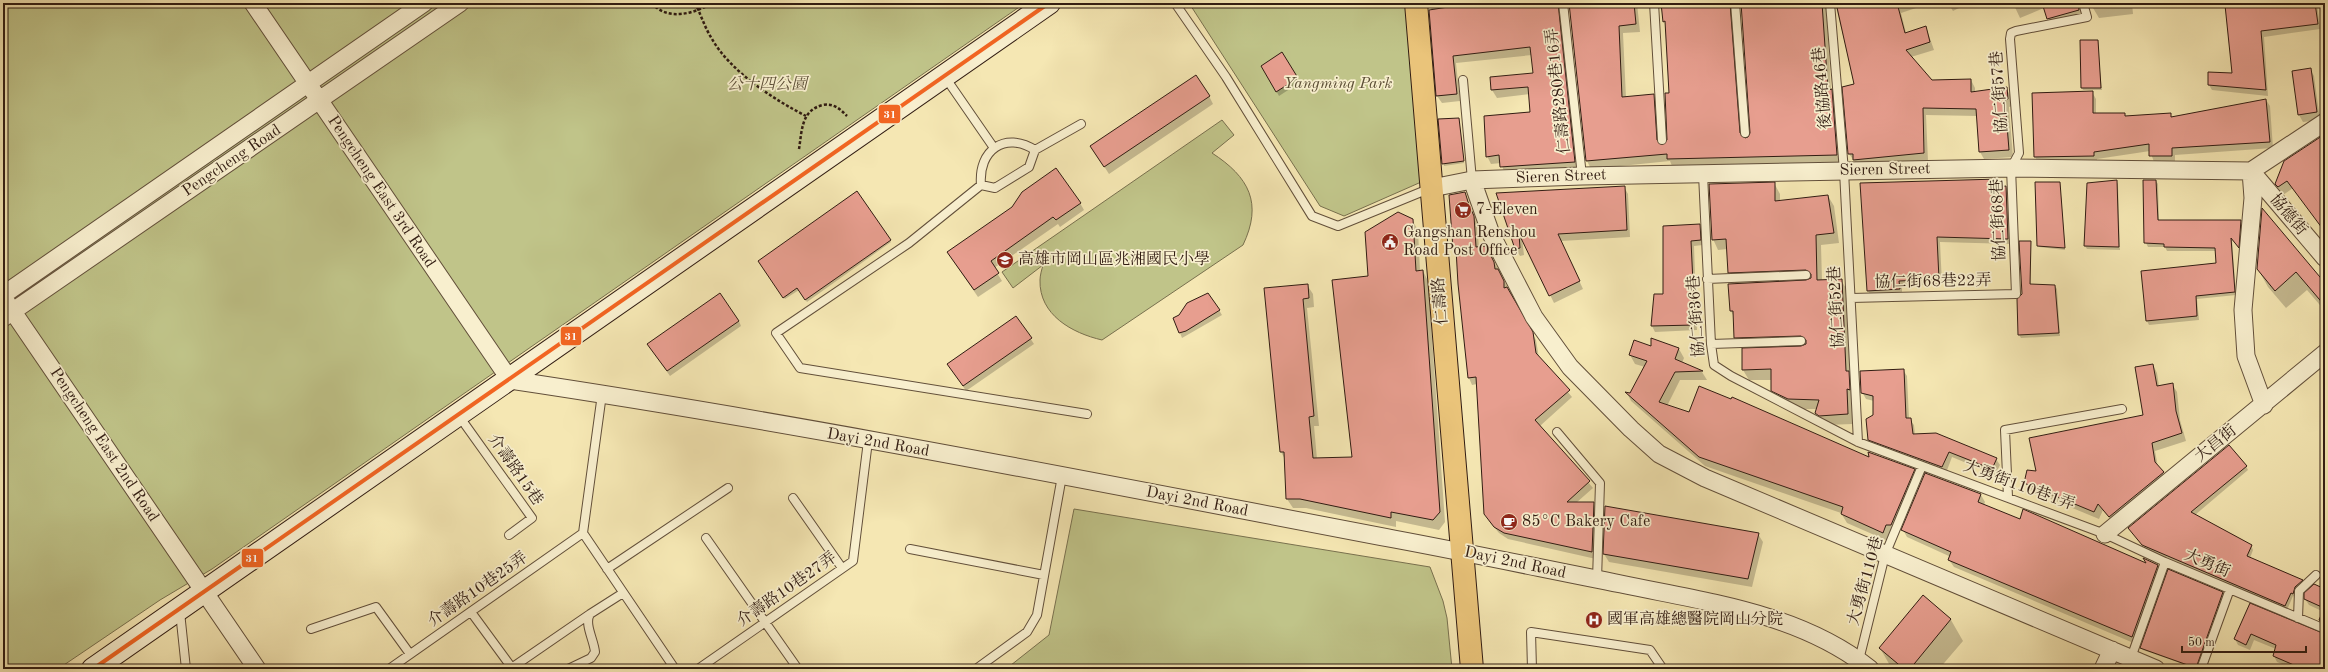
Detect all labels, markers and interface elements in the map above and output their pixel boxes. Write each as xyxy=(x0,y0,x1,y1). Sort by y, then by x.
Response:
street label: 仁壽路280巷16弄 xyxy=(1542,27,1574,155)
street label: 後協路46巷 xyxy=(1809,46,1835,130)
street label: 協仁街57巷 xyxy=(1987,50,2011,134)
park label: 公十四公園 xyxy=(727,75,810,93)
park label: Yangming Park xyxy=(1284,76,1392,92)
line badge: 31 xyxy=(878,104,901,124)
text: 31 xyxy=(884,110,896,121)
street label: Pengcheng East 3rd Road xyxy=(324,113,438,271)
street label: Pengcheng Road xyxy=(180,122,284,200)
street label: Sieren Street xyxy=(1839,161,1931,179)
street label: Sieren Street xyxy=(1515,167,1607,187)
street label: 協仁街68巷 xyxy=(1988,178,2008,262)
street label: 協德街 xyxy=(2266,190,2311,239)
supermarket icon: 7-Eleven xyxy=(1453,200,1473,220)
place label: 7-Eleven xyxy=(1476,202,1538,218)
place label: Gangshan Renshou Road Post Office xyxy=(1403,225,1536,259)
public building icon: Gangshan Renshou Road Post Office xyxy=(1380,232,1400,252)
school or university icon: 高雄市岡山區兆湘國民小學 xyxy=(995,250,1015,270)
place label: 高雄市岡山區兆湘國民小學 xyxy=(1018,250,1210,268)
street label: 協仁街52巷 xyxy=(1825,265,1847,349)
street label: 協仁街68巷22弄 xyxy=(1874,271,1992,291)
street label: 協仁街36巷 xyxy=(1684,274,1708,358)
street label: 仁壽路 xyxy=(1429,276,1451,326)
line badge: 31 xyxy=(560,326,582,346)
text: 31 xyxy=(565,332,577,343)
street label: Pengcheng East 2nd Road xyxy=(47,365,161,525)
street label: 大昌街 xyxy=(2191,421,2240,465)
street label: Dayi 2nd Road xyxy=(825,426,931,460)
street label: 介壽路15巷 xyxy=(485,430,547,508)
street label: 大勇街110巷1弄 xyxy=(1961,457,2077,514)
street label: Dayi 2nd Road xyxy=(1145,484,1249,520)
cafe icon: 85°C Bakery Cafe xyxy=(1499,512,1519,532)
place label: 85°C Bakery Cafe xyxy=(1522,514,1650,530)
street label: 大勇街110巷 xyxy=(1844,534,1886,627)
street label: Dayi 2nd Road xyxy=(1463,544,1567,582)
street label: 大勇街 xyxy=(2182,545,2233,581)
line badge: 31 xyxy=(241,548,264,568)
street label: 介壽路10巷25弄 xyxy=(424,548,531,630)
street label: 介壽路10巷27弄 xyxy=(733,548,840,630)
text: 31 xyxy=(246,554,258,565)
hospital icon: 國軍高雄總醫院岡山分院 xyxy=(1584,610,1604,630)
place label: 國軍高雄總醫院岡山分院 xyxy=(1607,610,1783,628)
scale bar xyxy=(2182,628,2306,654)
text: 50 m xyxy=(2188,636,2215,649)

